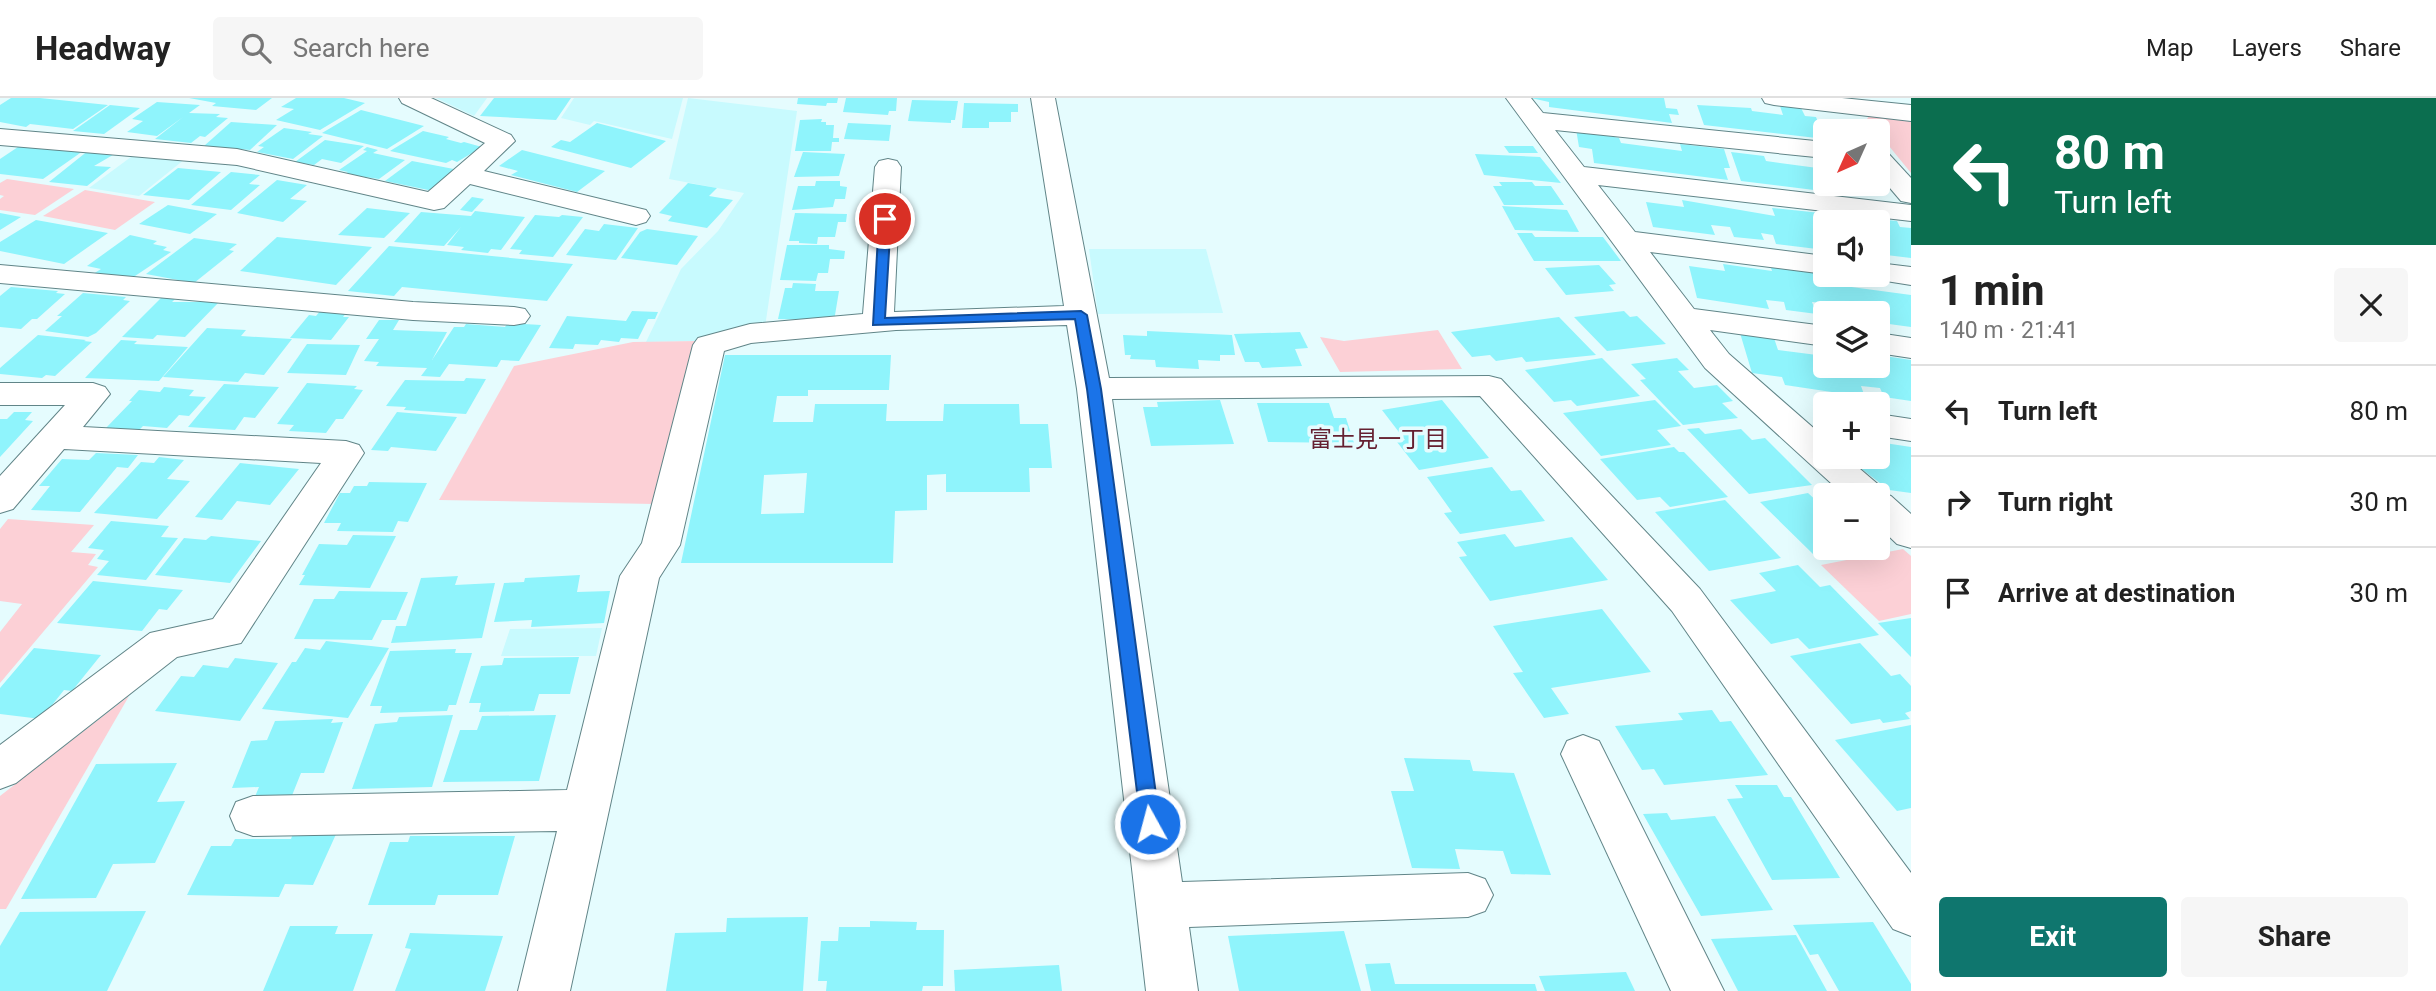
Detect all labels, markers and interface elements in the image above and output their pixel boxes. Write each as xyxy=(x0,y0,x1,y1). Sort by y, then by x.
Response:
search box xyxy=(213,17,703,80)
text: Headway xyxy=(35,29,171,68)
icon: search xyxy=(237,29,275,67)
text: Search here xyxy=(293,33,429,63)
text: Map xyxy=(2146,34,2194,62)
text: Layers xyxy=(2232,34,2302,62)
text: Share xyxy=(2340,34,2401,62)
north arrow xyxy=(1813,119,1890,196)
map controls xyxy=(1813,119,1890,560)
text: 80 m xyxy=(2054,124,2165,181)
icon: left xyxy=(1939,126,2030,217)
text: Turn left xyxy=(2054,183,2172,221)
pin xyxy=(855,189,915,249)
icon: arrive xyxy=(866,200,904,238)
button: sound xyxy=(1813,210,1890,287)
text: 1 min xyxy=(1939,266,2045,315)
button: close xyxy=(2334,268,2408,342)
button: layers xyxy=(1813,301,1890,378)
text: 140 m · 21:41 xyxy=(1939,317,2078,344)
button: + xyxy=(1813,392,1890,469)
icon: left xyxy=(1939,392,1977,430)
text: Turn left xyxy=(1998,396,2097,426)
text: 80 m xyxy=(2350,396,2408,426)
district label: 富士見一丁目 xyxy=(1309,426,1447,453)
button: − xyxy=(1813,483,1890,560)
icon: right xyxy=(1939,483,1977,521)
text: Turn right xyxy=(1998,487,2113,517)
text: 30 m xyxy=(2350,487,2408,517)
icon: arrive xyxy=(1939,574,1977,612)
text: Arrive at destination xyxy=(1998,578,2235,608)
text: 30 m xyxy=(2350,578,2408,608)
position arrow xyxy=(1113,787,1187,861)
button: Exit xyxy=(1939,897,2167,977)
button: Share xyxy=(2181,897,2408,977)

